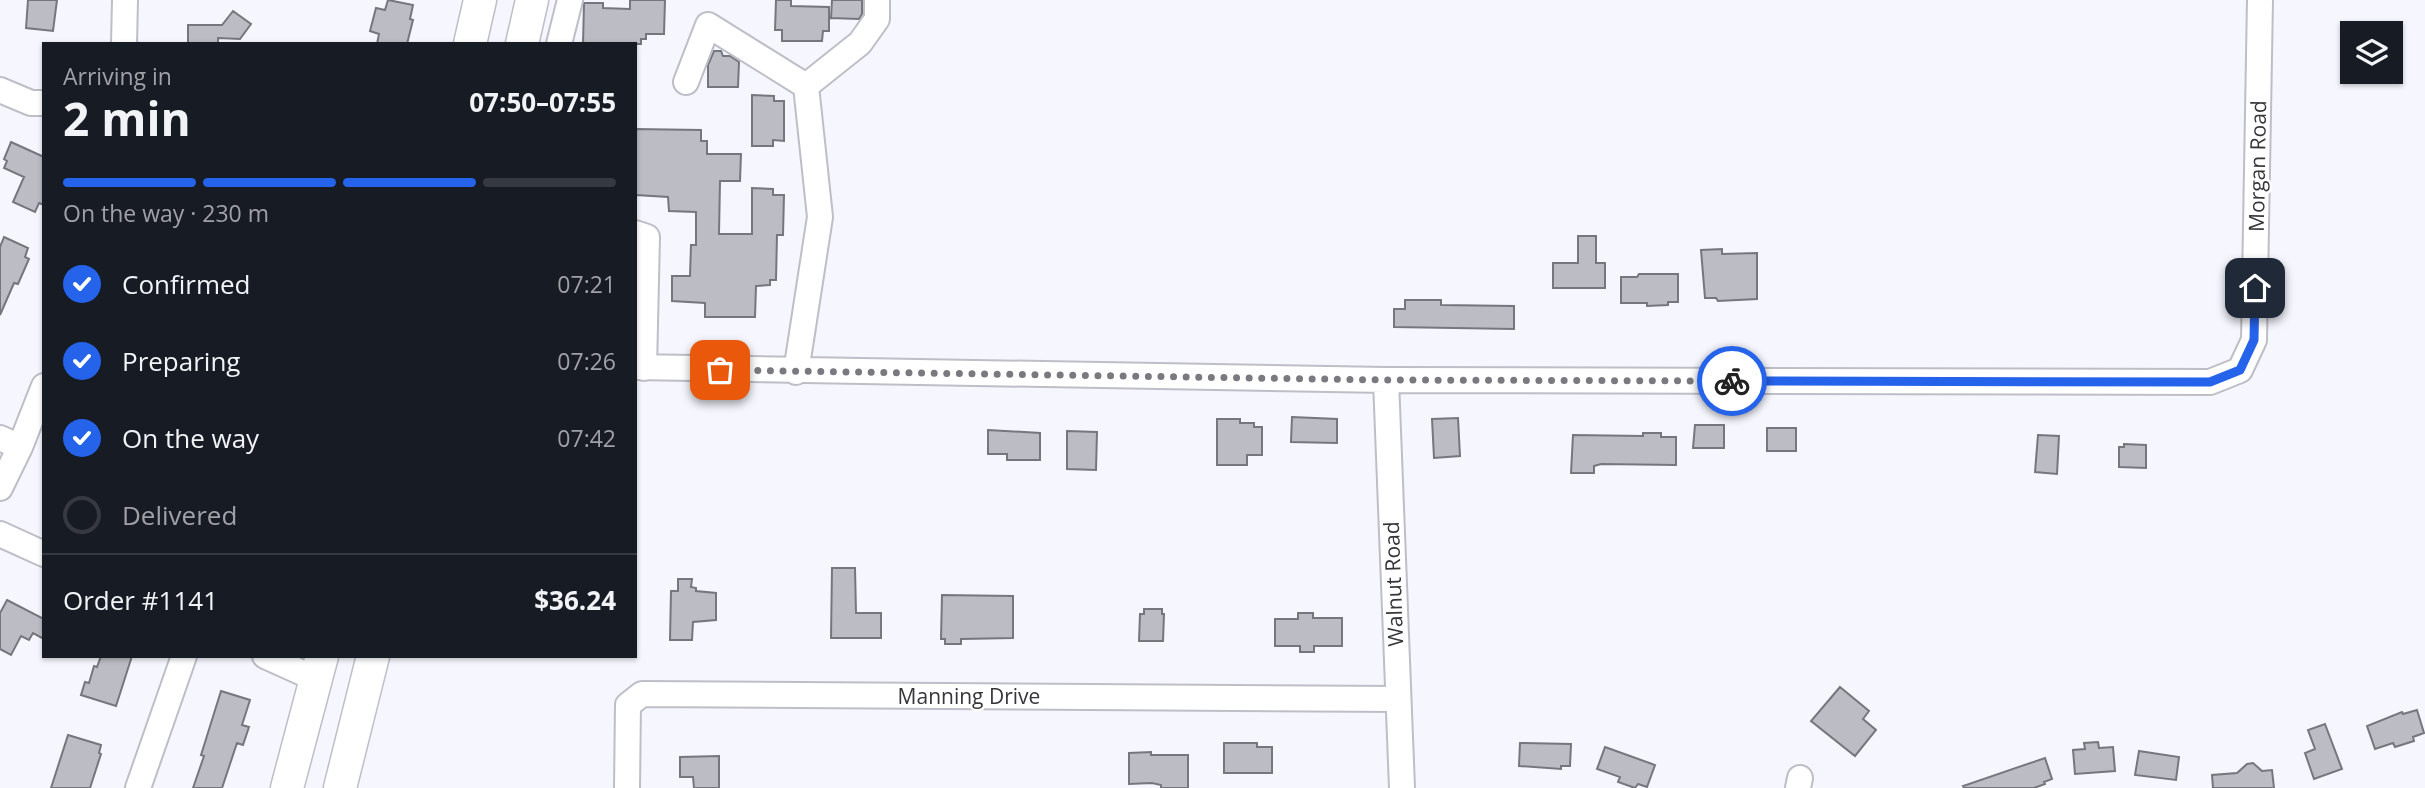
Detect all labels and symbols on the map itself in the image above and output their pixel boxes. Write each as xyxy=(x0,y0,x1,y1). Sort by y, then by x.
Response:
street label: Morgan Road xyxy=(2242,100,2272,232)
pin xyxy=(2225,258,2285,318)
pin xyxy=(690,340,750,400)
courier xyxy=(1697,346,1767,416)
street label: Walnut Road xyxy=(1377,521,1409,647)
street label: Manning Drive xyxy=(898,682,1040,710)

